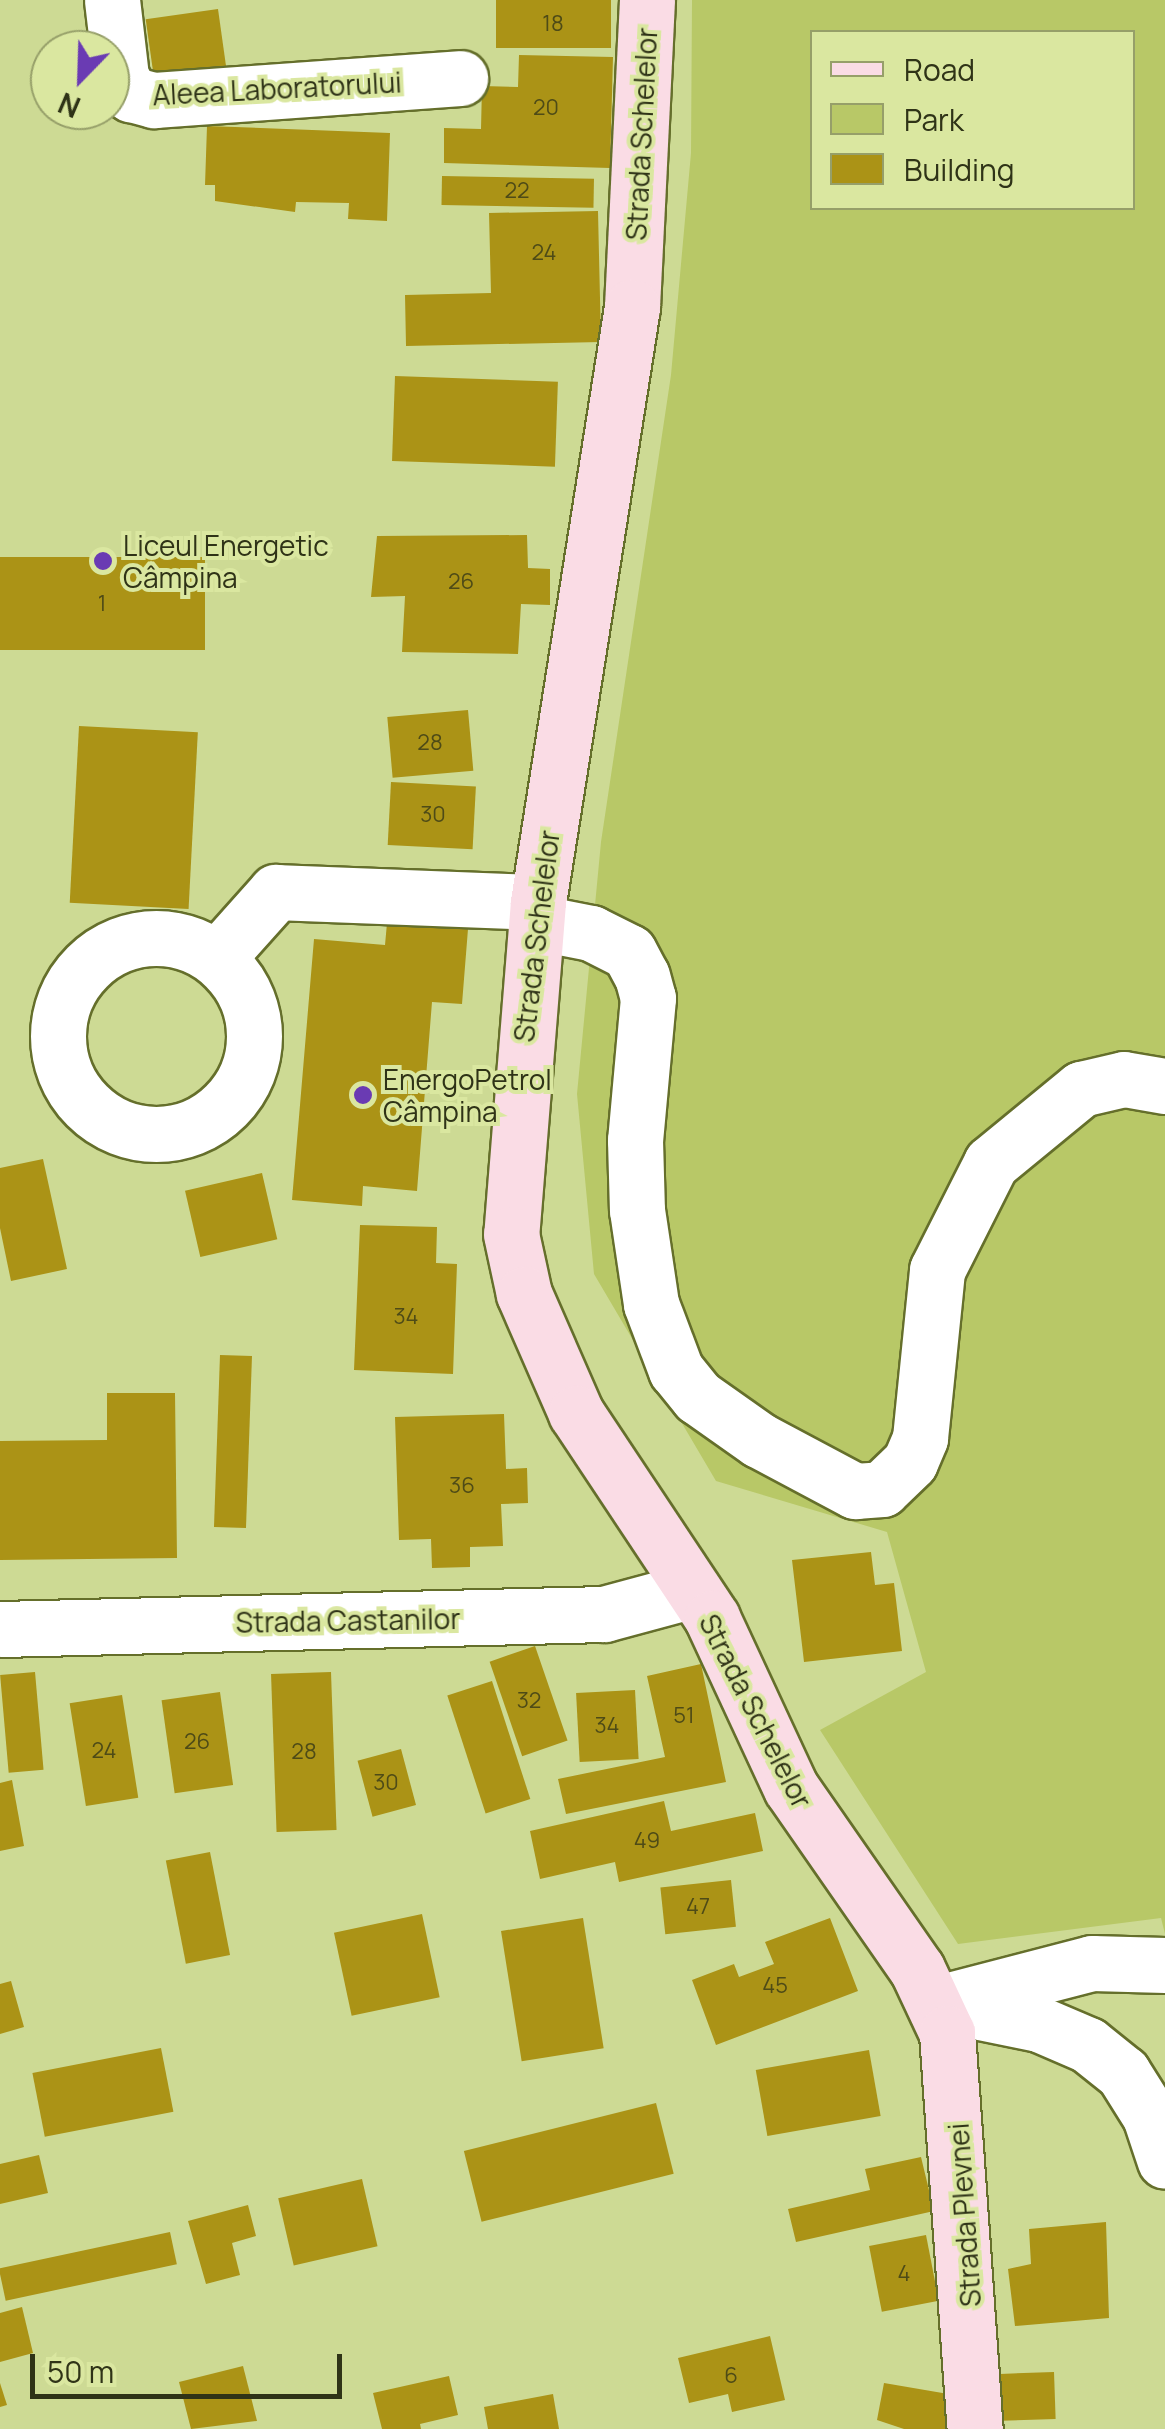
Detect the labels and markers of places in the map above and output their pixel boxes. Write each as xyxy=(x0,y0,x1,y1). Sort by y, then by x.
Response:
place label: Liceul Energetic Câmpina xyxy=(123,528,329,594)
marker: Liceul Energetic Câmpina xyxy=(92,550,114,572)
place label: EnergoPetrol Câmpina xyxy=(383,1062,552,1128)
marker: EnergoPetrol Câmpina xyxy=(352,1084,374,1106)

